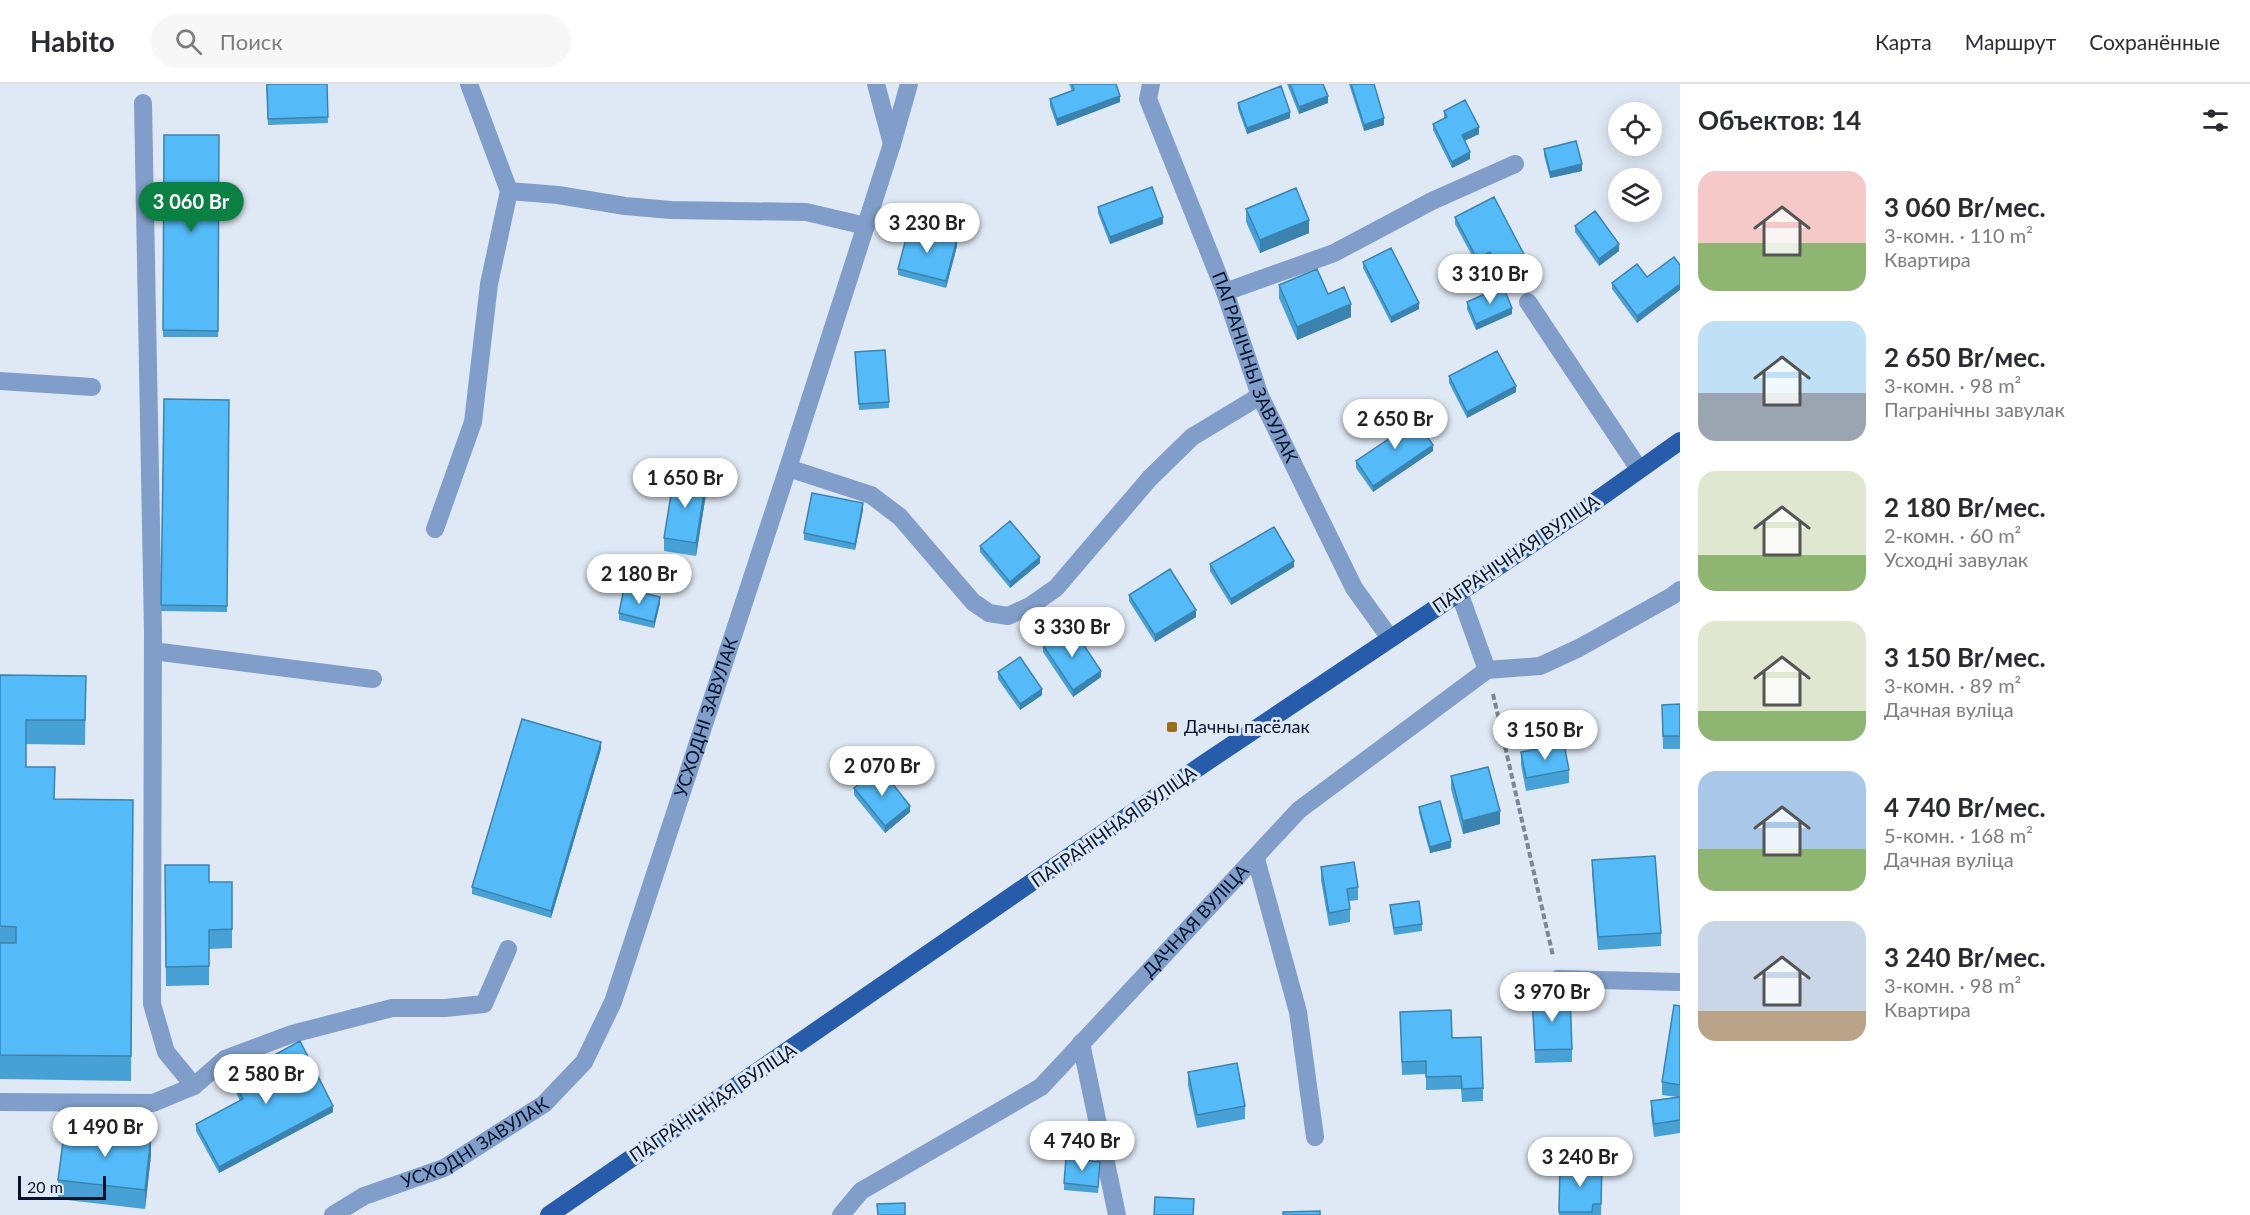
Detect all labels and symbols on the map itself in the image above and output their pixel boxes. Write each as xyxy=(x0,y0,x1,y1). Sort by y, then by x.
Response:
pin: 3 060 Br xyxy=(129,182,253,233)
pin: 3 230 Br xyxy=(865,203,989,254)
pin: 3 310 Br xyxy=(1428,254,1552,305)
street label: ПАГРАНІЧНЫ ЗАВУЛАК xyxy=(1208,268,1303,466)
pin: 2 650 Br xyxy=(1333,399,1457,450)
pin: 1 650 Br xyxy=(623,458,747,509)
street label: ПАГРАНІЧНАЯ ВУЛІЦА xyxy=(1428,489,1604,617)
pin: 2 180 Br xyxy=(577,554,701,605)
pin: 3 330 Br xyxy=(1010,607,1134,658)
street label: УСХОДНІ ЗАВУЛАК xyxy=(669,634,742,800)
pin: 3 150 Br xyxy=(1483,710,1607,761)
place label: Дачны пасёлак xyxy=(1184,715,1311,737)
marker: Дачны пасёлак xyxy=(1165,720,1179,734)
pin: 2 070 Br xyxy=(820,746,944,797)
street label: ПАГРАНІЧНАЯ ВУЛІЦА xyxy=(1027,760,1201,891)
street label: ДАЧНАЯ ВУЛІЦА xyxy=(1137,859,1253,981)
pin: 3 970 Br xyxy=(1490,972,1614,1023)
street label: ПАГРАНІЧНАЯ ВУЛІЦА xyxy=(625,1038,801,1166)
pin: 2 580 Br xyxy=(204,1054,328,1105)
street label: УСХОДНІ ЗАВУЛАК xyxy=(398,1092,552,1192)
pin: 1 490 Br xyxy=(43,1107,167,1158)
pin: 4 740 Br xyxy=(1020,1121,1144,1172)
pin: 3 240 Br xyxy=(1518,1137,1642,1188)
scale bar xyxy=(18,1173,106,1200)

